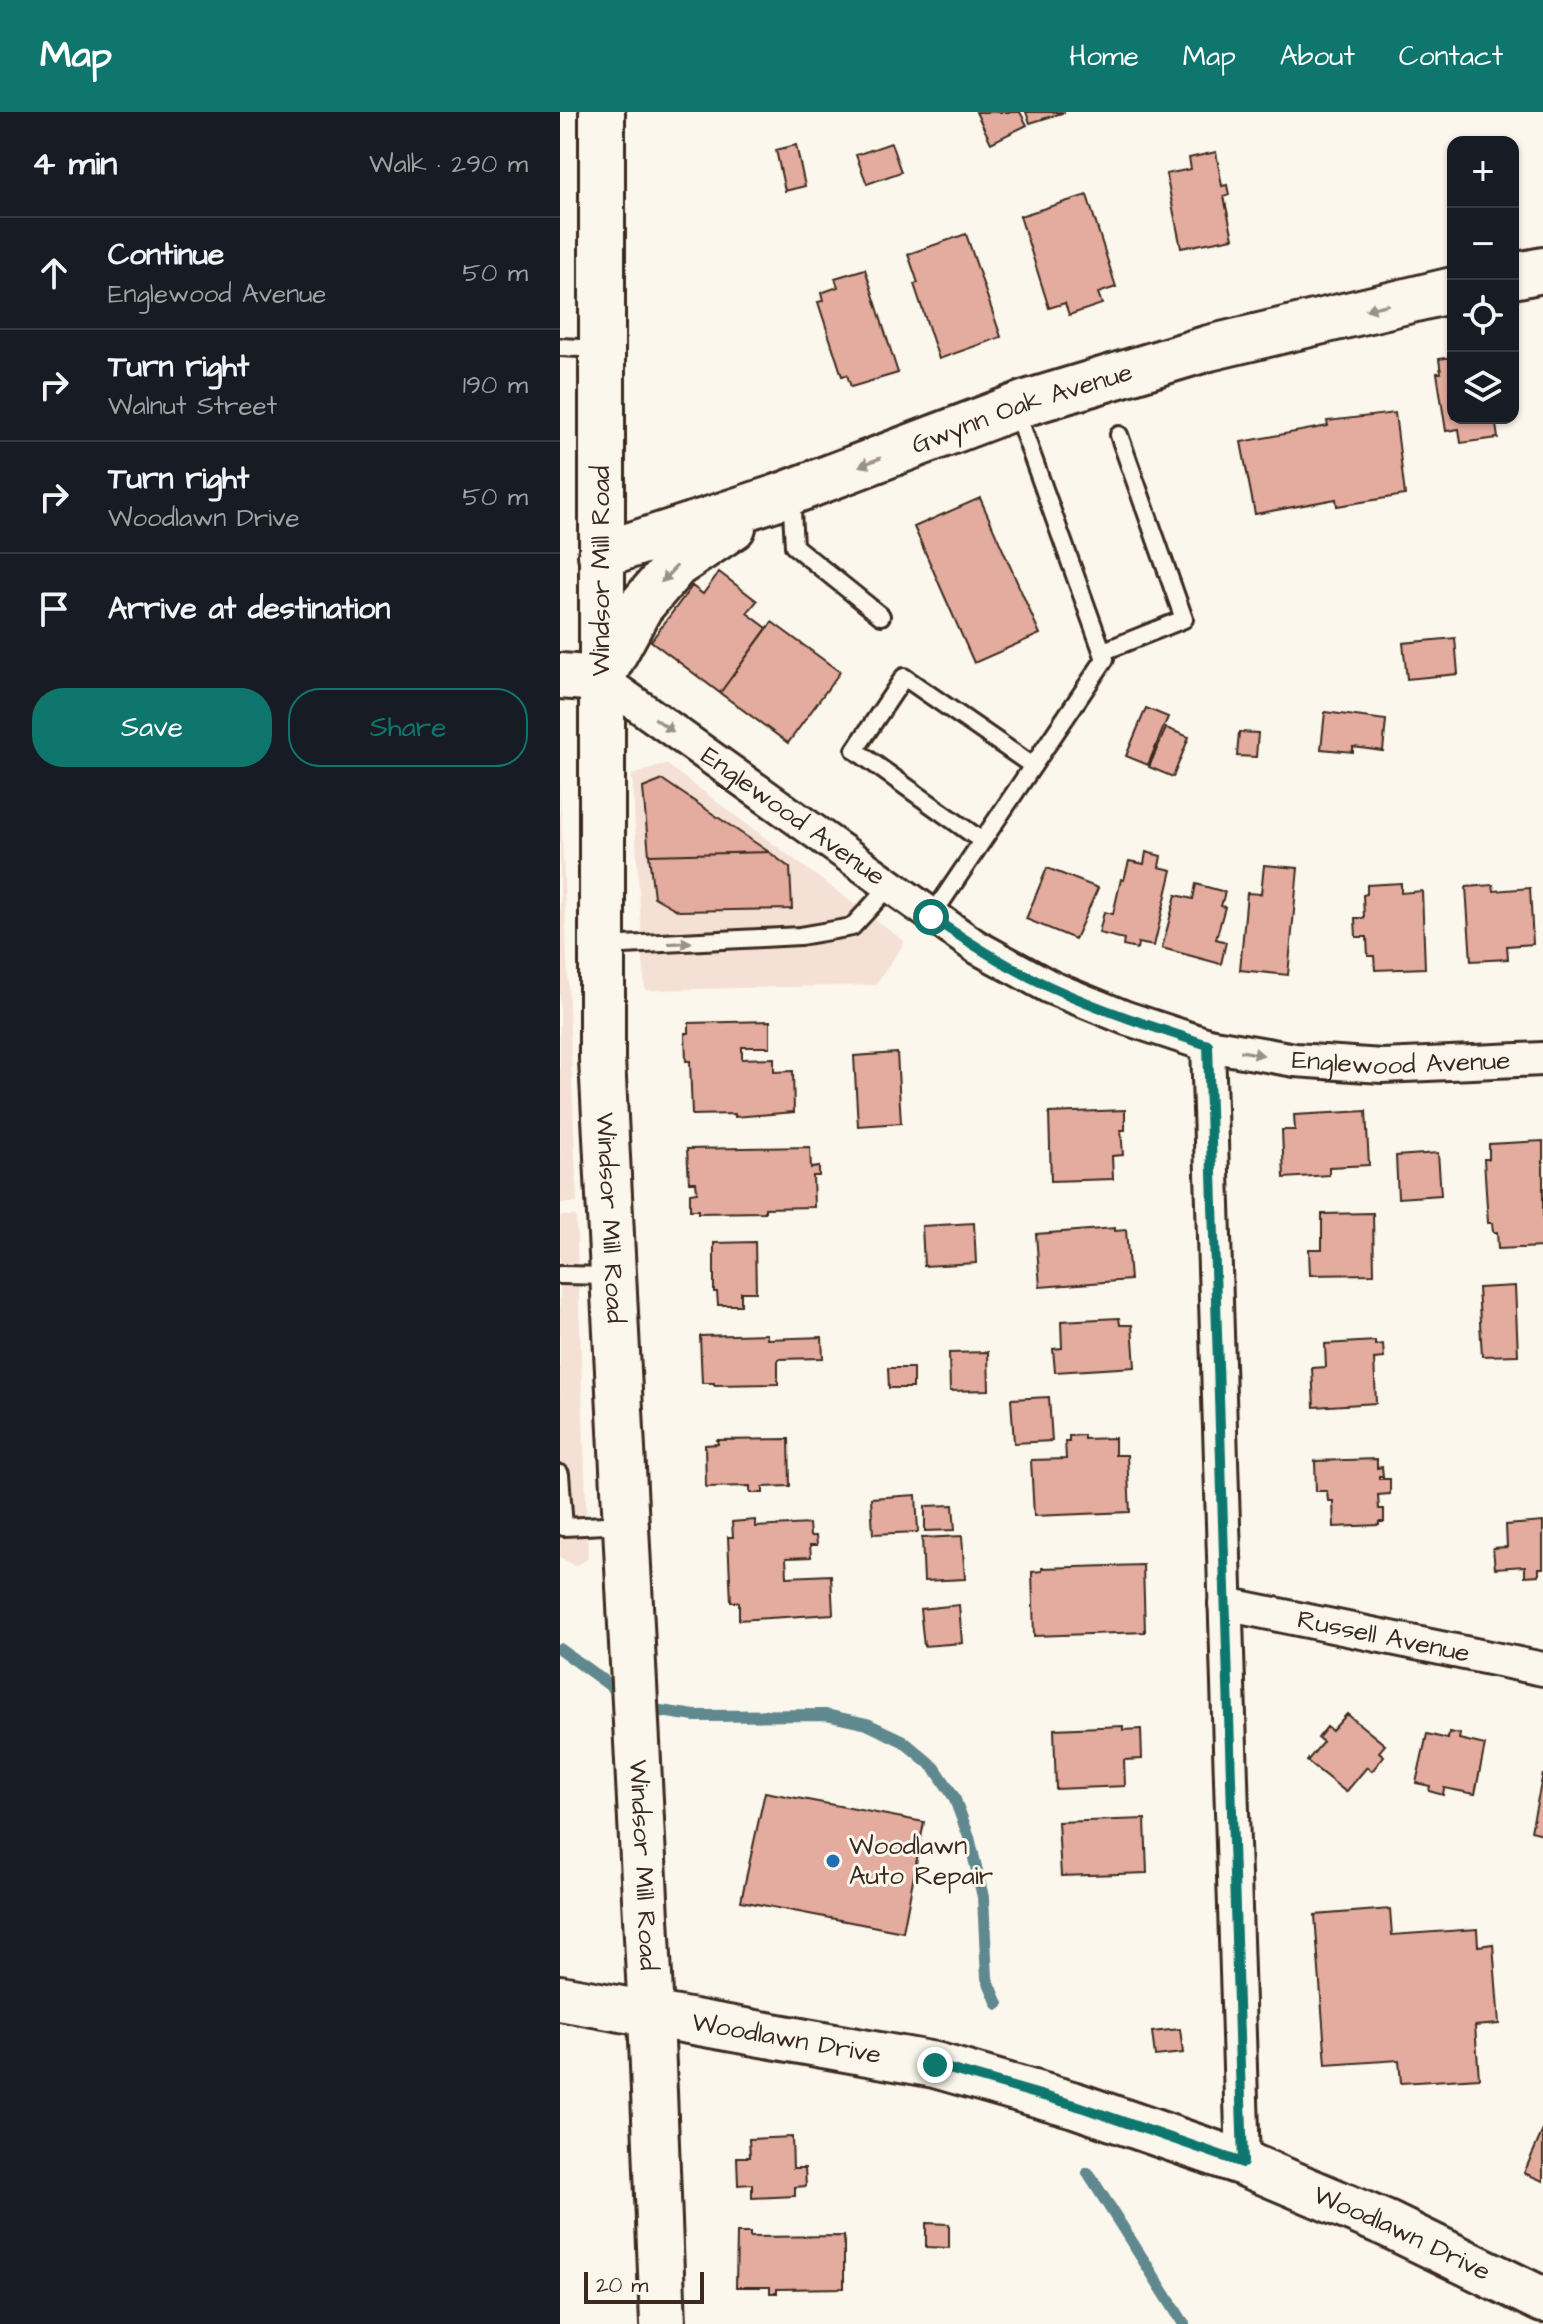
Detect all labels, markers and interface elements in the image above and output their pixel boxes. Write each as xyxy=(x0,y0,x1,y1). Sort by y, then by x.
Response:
text: Map xyxy=(40,30,112,82)
text: Home xyxy=(1069,37,1139,76)
text: Map xyxy=(1183,37,1236,76)
text: About xyxy=(1280,37,1355,76)
text: Contact xyxy=(1399,37,1503,76)
map controls xyxy=(1447,136,1519,424)
button: + xyxy=(1447,136,1519,208)
text: 4 min xyxy=(32,140,117,188)
text: Walk · 290 m xyxy=(369,146,528,182)
button: − xyxy=(1447,208,1519,280)
text: Continue xyxy=(108,234,224,276)
icon: ahead xyxy=(32,251,76,295)
text: 50 m xyxy=(463,255,528,291)
text: Englewood Avenue xyxy=(108,276,326,312)
button: locate xyxy=(1447,280,1519,352)
one-way arrow xyxy=(1364,301,1389,314)
text: Turn right xyxy=(108,346,249,388)
button: layers xyxy=(1447,352,1519,424)
street label: Gwynn Oak Avenue xyxy=(906,354,1137,463)
icon: right xyxy=(32,363,76,407)
text: 190 m xyxy=(463,367,528,403)
text: Walnut Street xyxy=(108,388,277,424)
one-way arrow xyxy=(858,456,882,469)
text: Turn right xyxy=(108,458,249,500)
street label: Windsor Mill Road xyxy=(583,466,619,676)
icon: right xyxy=(32,475,76,519)
text: 50 m xyxy=(463,479,528,515)
text: Woodlawn Drive xyxy=(108,500,299,536)
one-way arrow xyxy=(660,564,678,583)
icon: arrive xyxy=(32,587,76,631)
text: Arrive at destination xyxy=(108,588,390,630)
button: Save xyxy=(32,688,272,767)
button: Share xyxy=(288,688,528,767)
one-way arrow xyxy=(654,716,674,732)
street label: Englewood Avenue xyxy=(694,738,892,894)
route start xyxy=(913,899,949,935)
one-way arrow xyxy=(668,936,693,949)
street label: Englewood Avenue xyxy=(1291,1042,1511,1084)
one-way arrow xyxy=(1239,1047,1264,1059)
street label: Windsor Mill Road xyxy=(587,1112,634,1324)
street label: Russell Avenue xyxy=(1294,1601,1473,1672)
street label: Windsor Mill Road xyxy=(620,1759,667,1971)
place label: Woodlawn Auto Repair xyxy=(849,1828,993,1894)
marker: Woodlawn Auto Repair xyxy=(824,1852,842,1870)
street label: Woodlawn Drive xyxy=(689,2004,884,2073)
route end xyxy=(917,2047,953,2083)
street label: Woodlawn Drive xyxy=(1308,2177,1497,2290)
scale bar xyxy=(584,2268,704,2304)
text: 20 m xyxy=(596,2270,648,2301)

